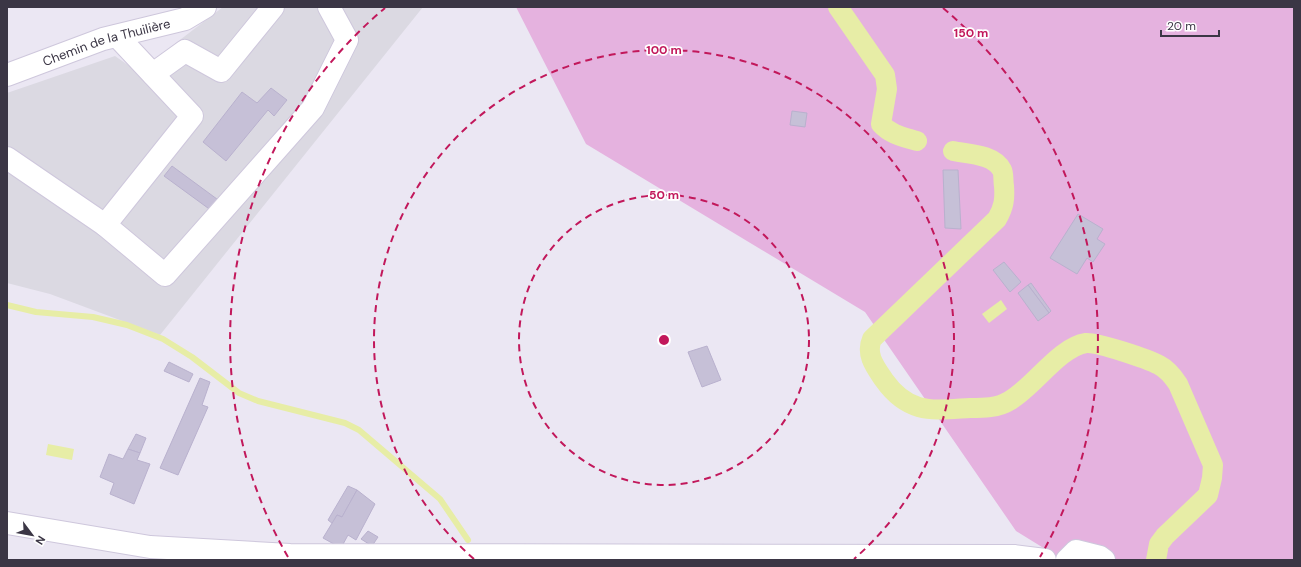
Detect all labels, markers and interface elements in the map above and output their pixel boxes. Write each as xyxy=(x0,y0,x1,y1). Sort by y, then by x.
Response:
scale bar xyxy=(1161,12,1219,38)
street label: Chemin de la Thuilière xyxy=(40,14,172,69)
text: 20 m xyxy=(1167,18,1196,34)
text: 150 m xyxy=(954,25,988,41)
text: 100 m xyxy=(646,42,682,58)
text: 50 m xyxy=(649,187,679,203)
centre of rings xyxy=(657,333,671,347)
north arrow xyxy=(12,515,52,555)
text: N xyxy=(32,533,49,547)

